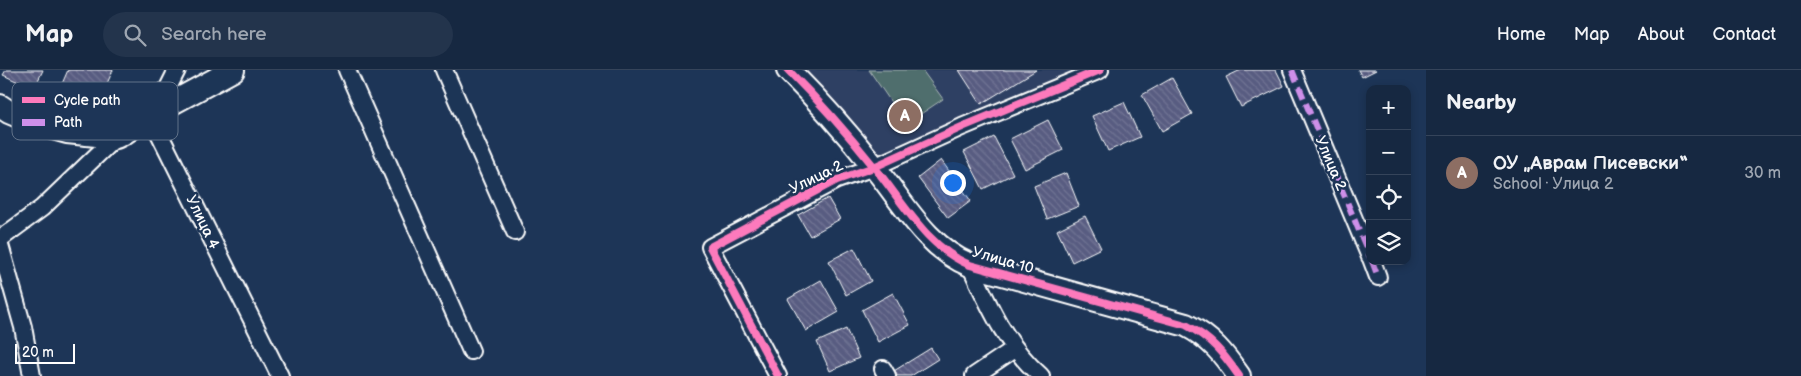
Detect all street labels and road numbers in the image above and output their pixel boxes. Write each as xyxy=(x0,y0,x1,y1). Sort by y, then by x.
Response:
street label: Улица 2 xyxy=(1311,133,1351,193)
street label: Улица 2 xyxy=(786,156,846,199)
street label: Улица 4 xyxy=(181,192,224,252)
street label: Улица 10 xyxy=(970,243,1036,278)

